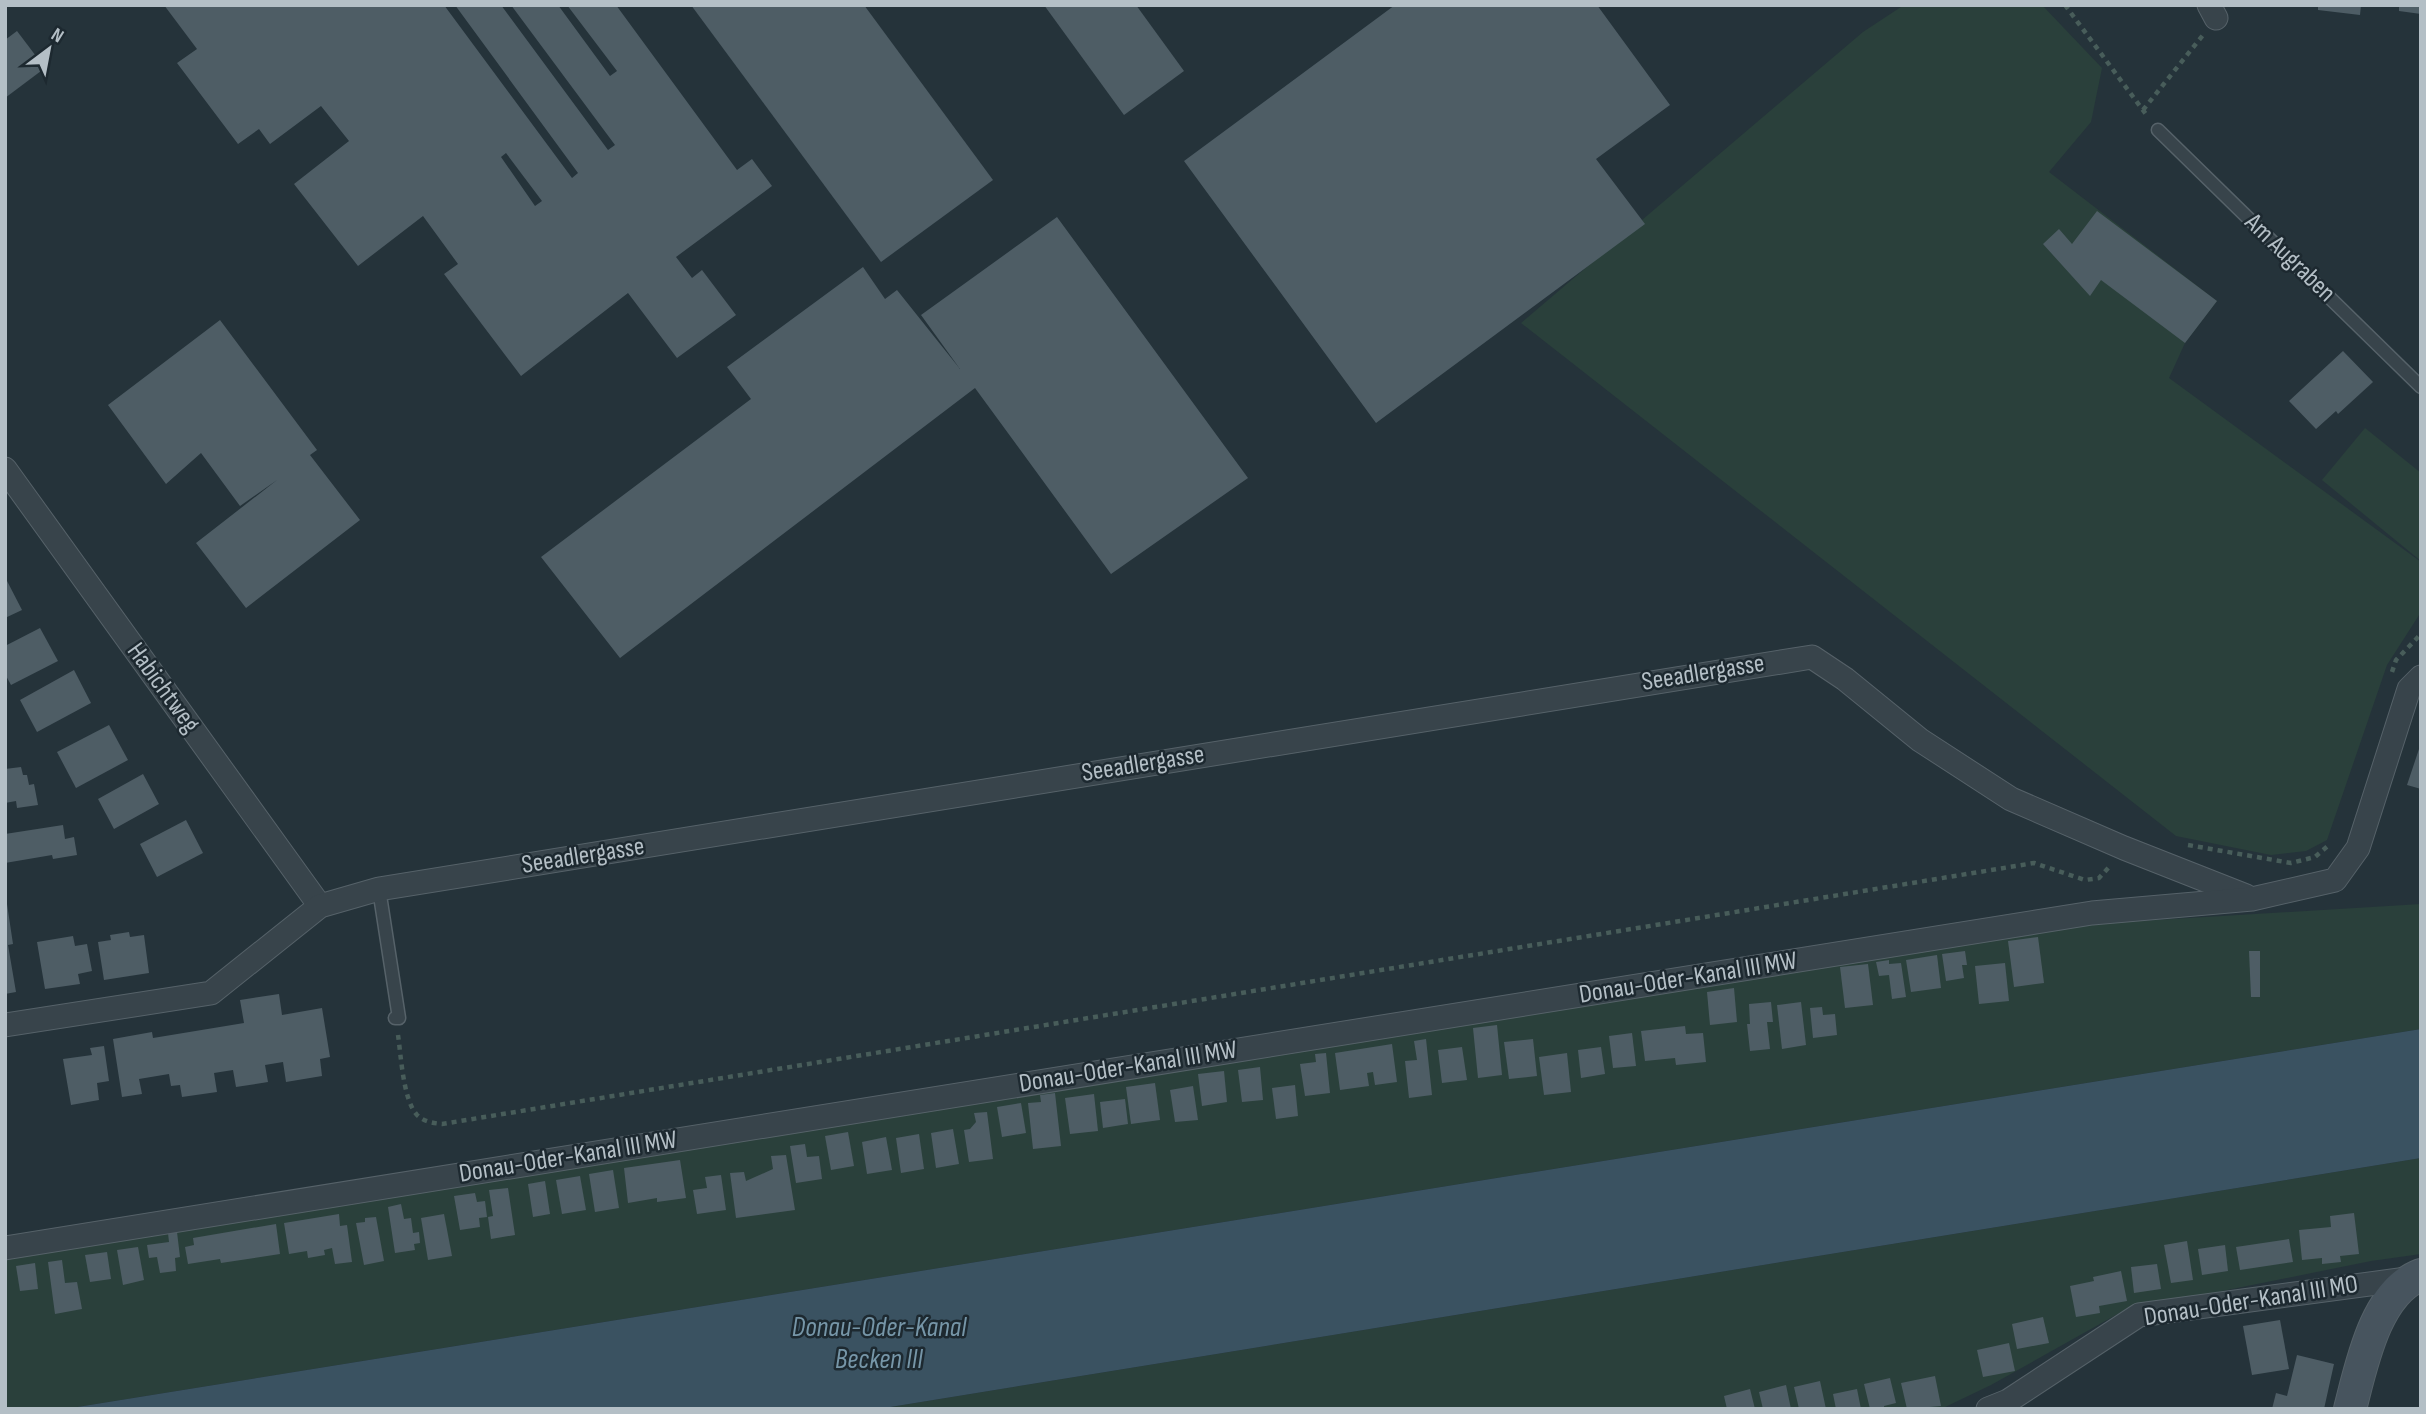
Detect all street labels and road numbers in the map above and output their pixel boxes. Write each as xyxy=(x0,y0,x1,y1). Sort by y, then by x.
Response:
street label: Am Augraben xyxy=(2237,206,2342,309)
street label: Habichtweg xyxy=(120,637,206,739)
street label: Seeadlergasse xyxy=(1639,648,1767,698)
street label: Seeadlergasse xyxy=(1079,739,1207,789)
street label: Seeadlergasse xyxy=(519,831,647,881)
street label: Donau-Oder-Kanal III MW xyxy=(1577,945,1799,1011)
street label: Donau-Oder-Kanal III MW xyxy=(1017,1034,1239,1100)
street label: Donau-Oder-Kanal III MW xyxy=(457,1124,679,1190)
street label: Donau-Oder-Kanal III MO xyxy=(2142,1269,2360,1333)

